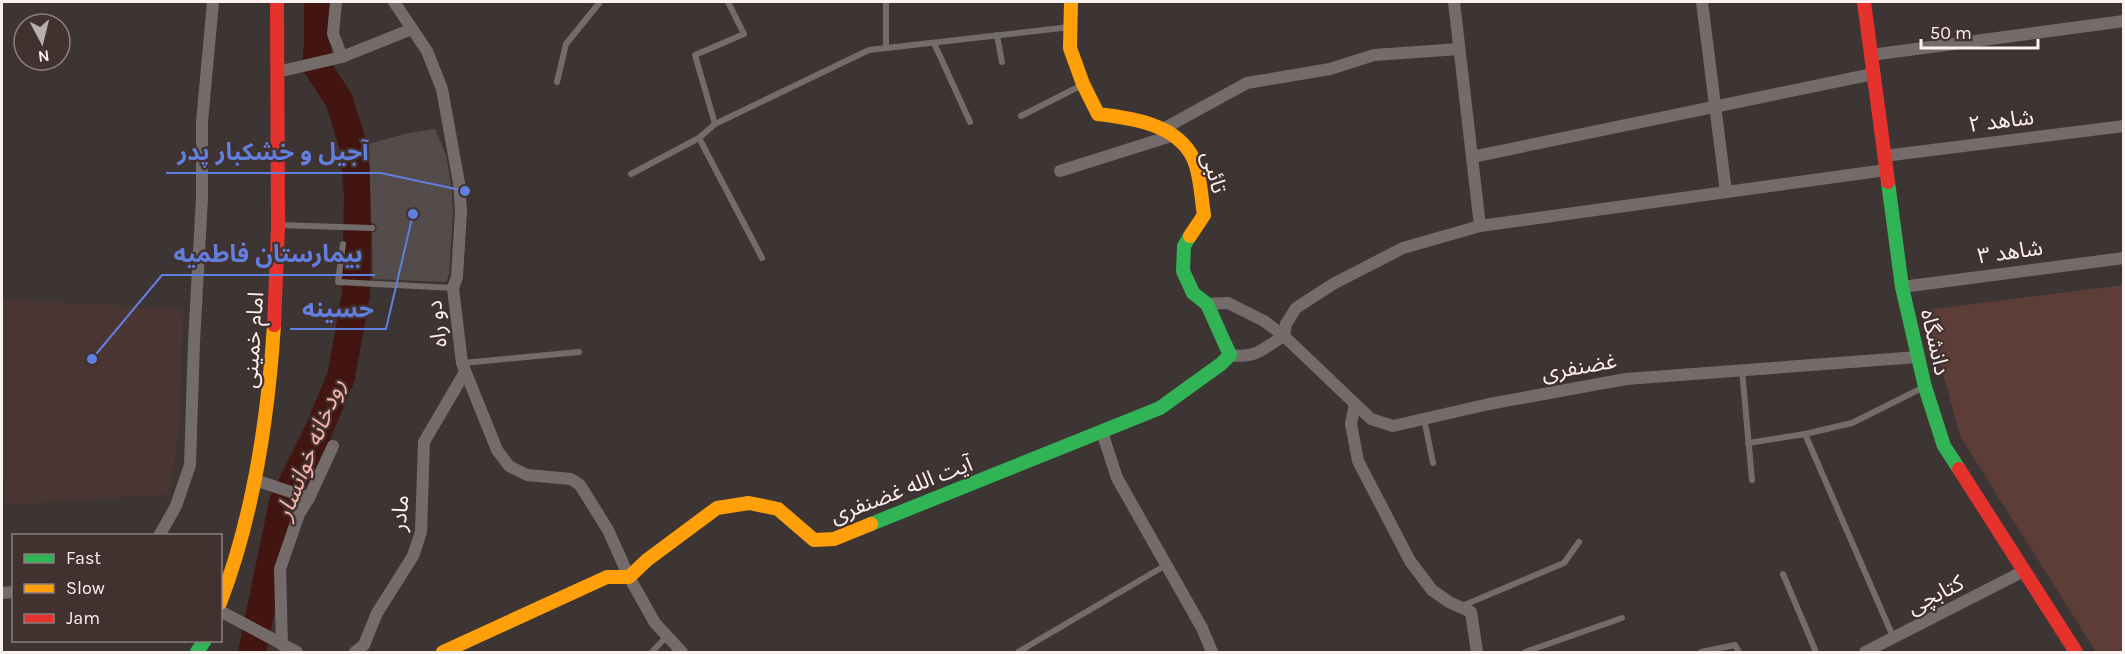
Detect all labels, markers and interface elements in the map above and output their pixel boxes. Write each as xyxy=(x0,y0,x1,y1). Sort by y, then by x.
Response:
north arrow xyxy=(12,12,72,72)
scale bar xyxy=(1921,12,2038,50)
text: 50 m xyxy=(1930,22,1972,44)
text: N xyxy=(37,46,51,67)
street label: شاهد ۲ xyxy=(1967,104,2035,138)
callout: آجیل و خشکبار پدر xyxy=(166,131,381,173)
text: آجیل و خشکبار پدر xyxy=(176,138,370,168)
street label: تائبی xyxy=(1196,148,1232,196)
callout: بیمارستان فاطمیه xyxy=(162,233,375,275)
street label: شاهد ۳ xyxy=(1976,235,2045,269)
text: بیمارستان فاطمیه xyxy=(174,240,362,268)
callout: حسینه xyxy=(290,287,386,329)
street label: امام خمینی xyxy=(237,291,272,389)
text: حسینه xyxy=(302,295,374,323)
street label: دو راه xyxy=(421,299,453,349)
street label: دانشگاه xyxy=(1915,307,1955,378)
street label: غضنفری xyxy=(1540,348,1619,386)
water label: رودخانه خوانسار xyxy=(268,374,351,525)
street label: آیت الله غضنفری xyxy=(827,450,978,529)
street label: مادر xyxy=(385,494,415,533)
legend xyxy=(12,534,222,642)
text: Fast xyxy=(66,547,101,569)
street label: کتابچی xyxy=(1903,569,1969,621)
text: Slow xyxy=(66,577,105,599)
text: Jam xyxy=(66,607,100,629)

